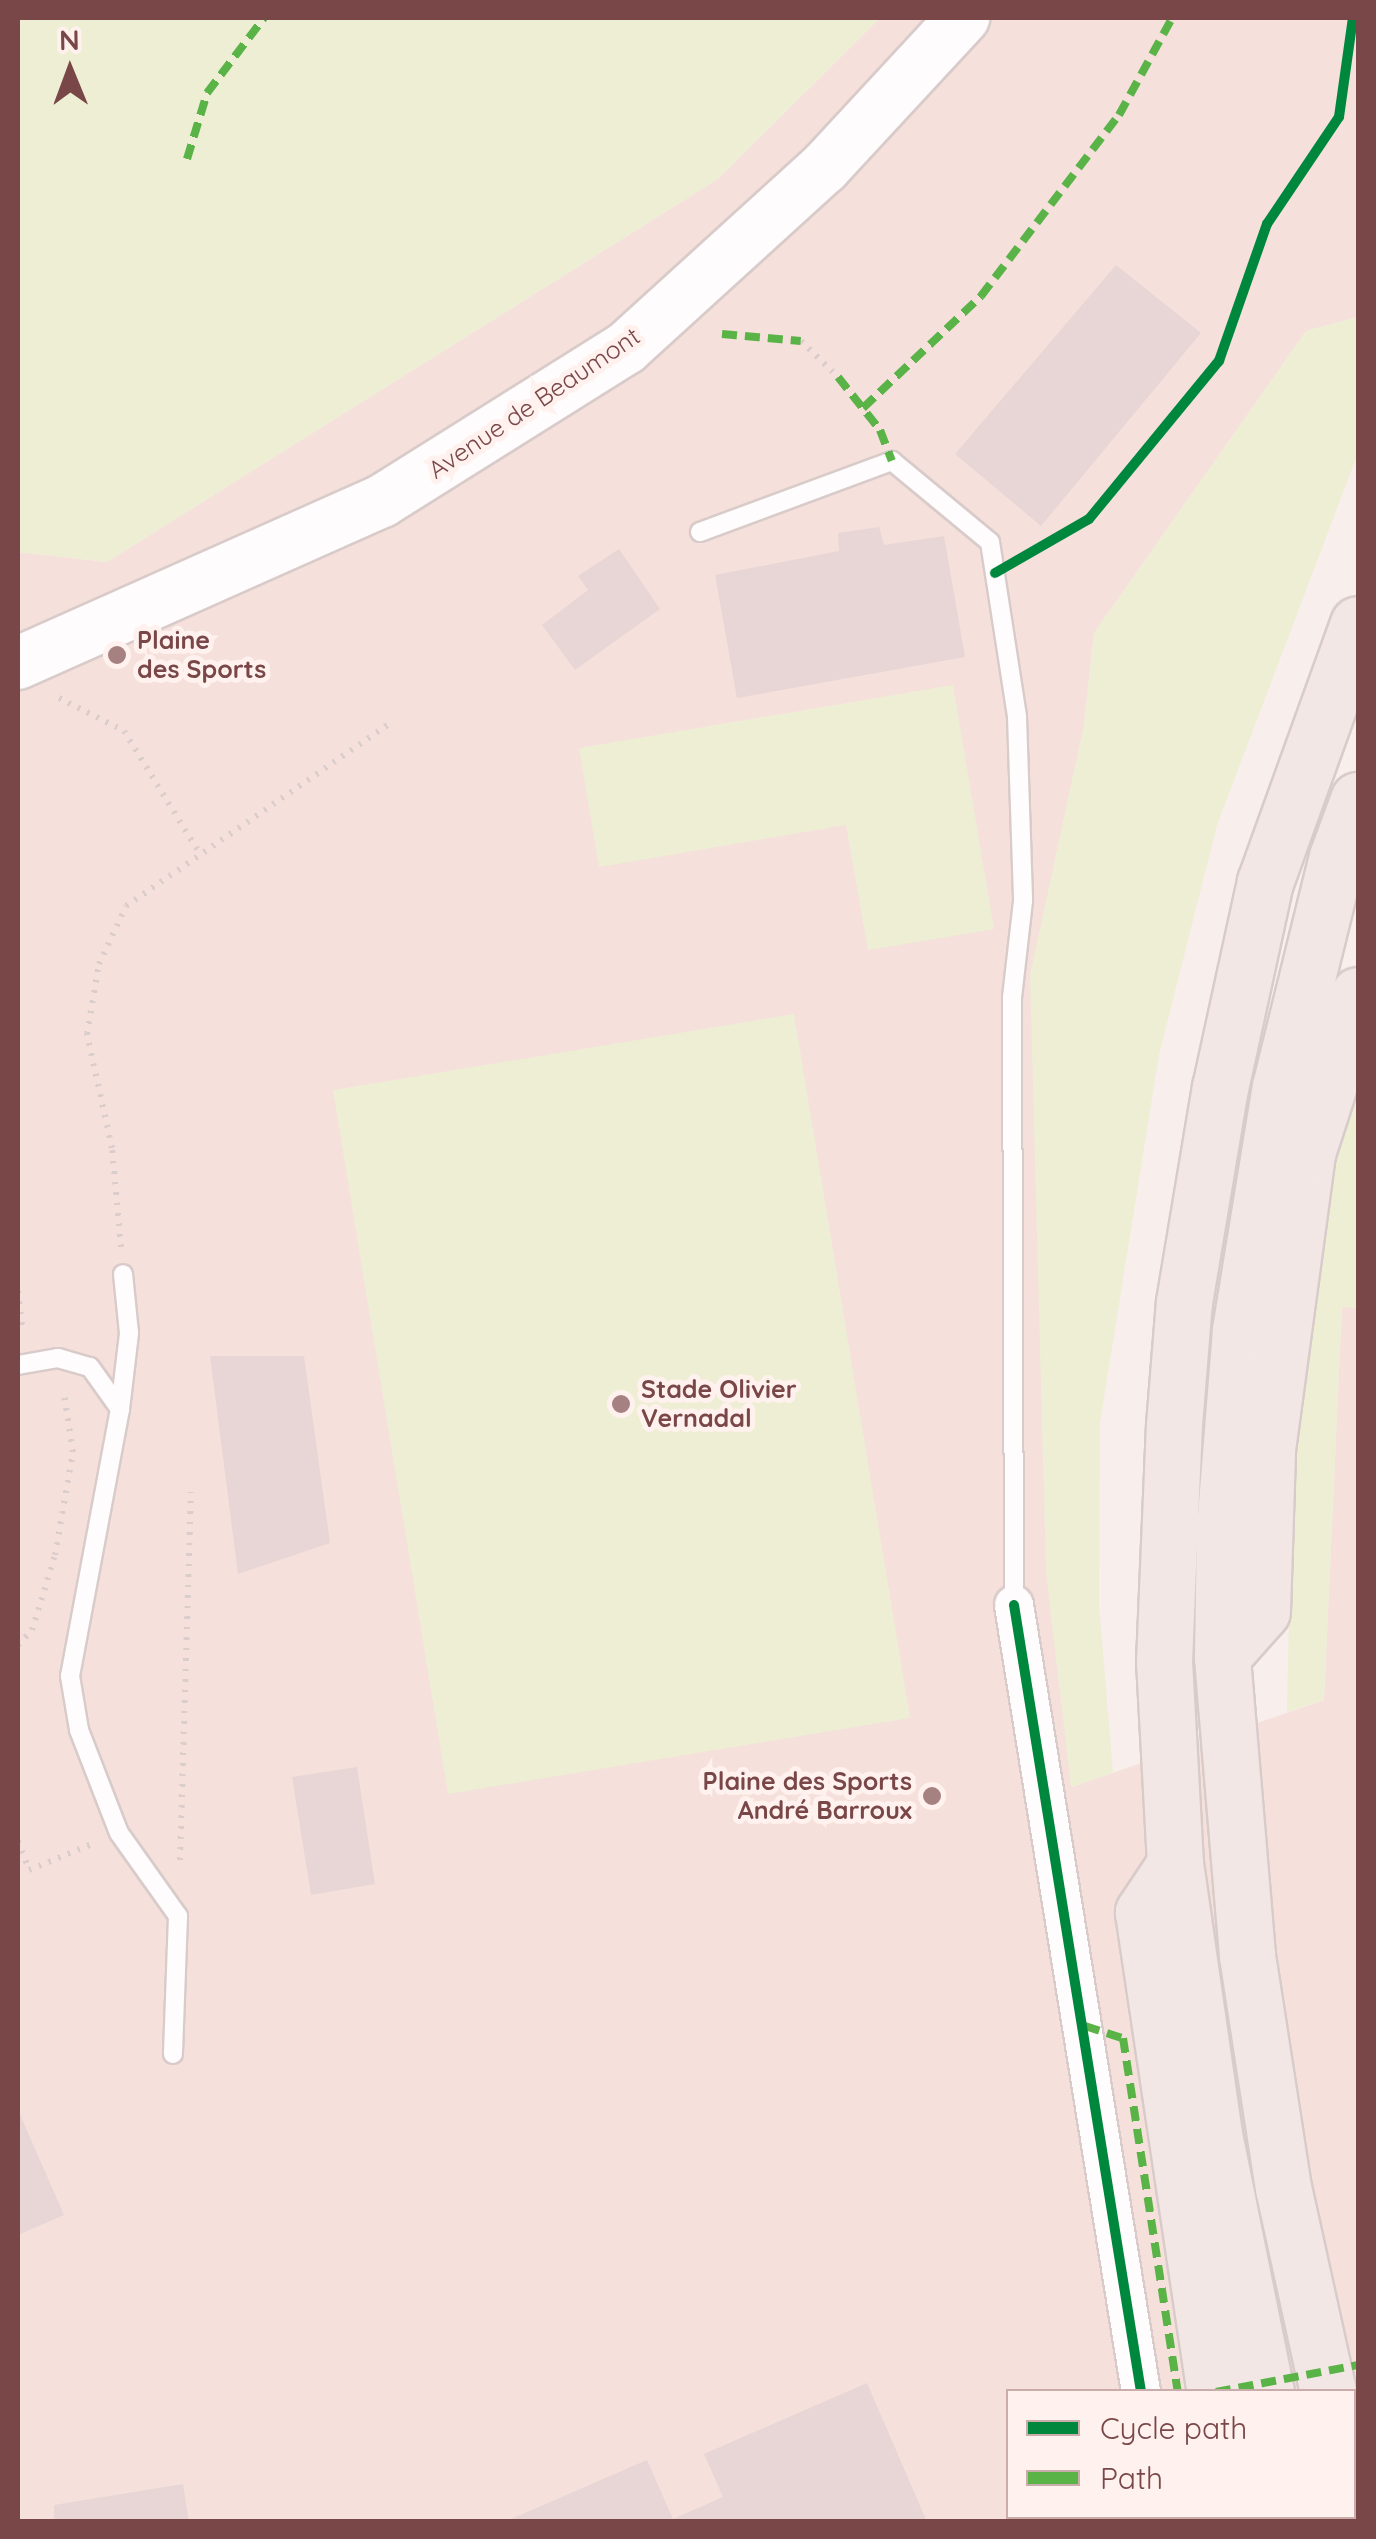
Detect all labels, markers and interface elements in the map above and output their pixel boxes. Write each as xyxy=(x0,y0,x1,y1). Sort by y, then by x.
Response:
north arrow xyxy=(20,20,120,120)
text: N xyxy=(59,22,80,57)
street label: Avenue de Beaumont xyxy=(422,321,646,485)
place label: Plaine des Sports xyxy=(137,626,266,685)
marker: Plaine des Sports xyxy=(106,644,128,666)
place label: Stade Olivier Vernadal xyxy=(641,1375,796,1434)
marker: Stade Olivier Vernadal xyxy=(610,1393,632,1415)
place label: Plaine des Sports André Barroux xyxy=(703,1767,912,1826)
marker: Plaine des Sports André Barroux xyxy=(921,1785,943,1807)
legend xyxy=(1006,2389,1356,2519)
text: Cycle path xyxy=(1100,2409,1247,2447)
text: Path xyxy=(1100,2459,1163,2497)

